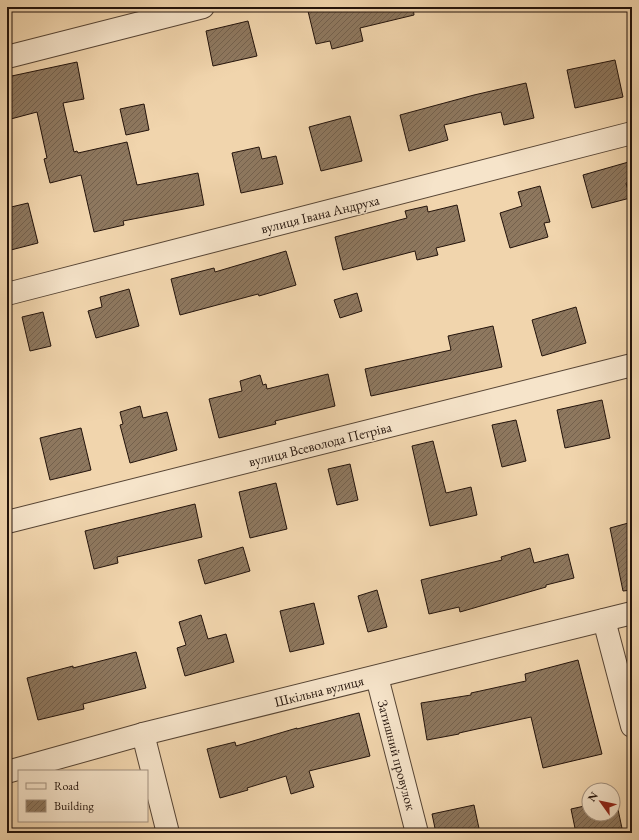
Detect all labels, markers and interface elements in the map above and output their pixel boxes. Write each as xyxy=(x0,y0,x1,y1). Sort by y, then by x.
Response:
street label: вулиця Івана Андруха xyxy=(259,190,382,237)
street label: вулиця Всеволода Петріва xyxy=(247,417,394,470)
street label: Шкільна вулиця xyxy=(272,671,366,711)
street label: Затишний провулок xyxy=(374,698,420,812)
legend xyxy=(18,770,148,822)
text: Road xyxy=(54,778,80,794)
north arrow xyxy=(581,782,621,822)
text: N xyxy=(584,789,601,804)
text: Building xyxy=(54,798,95,814)

